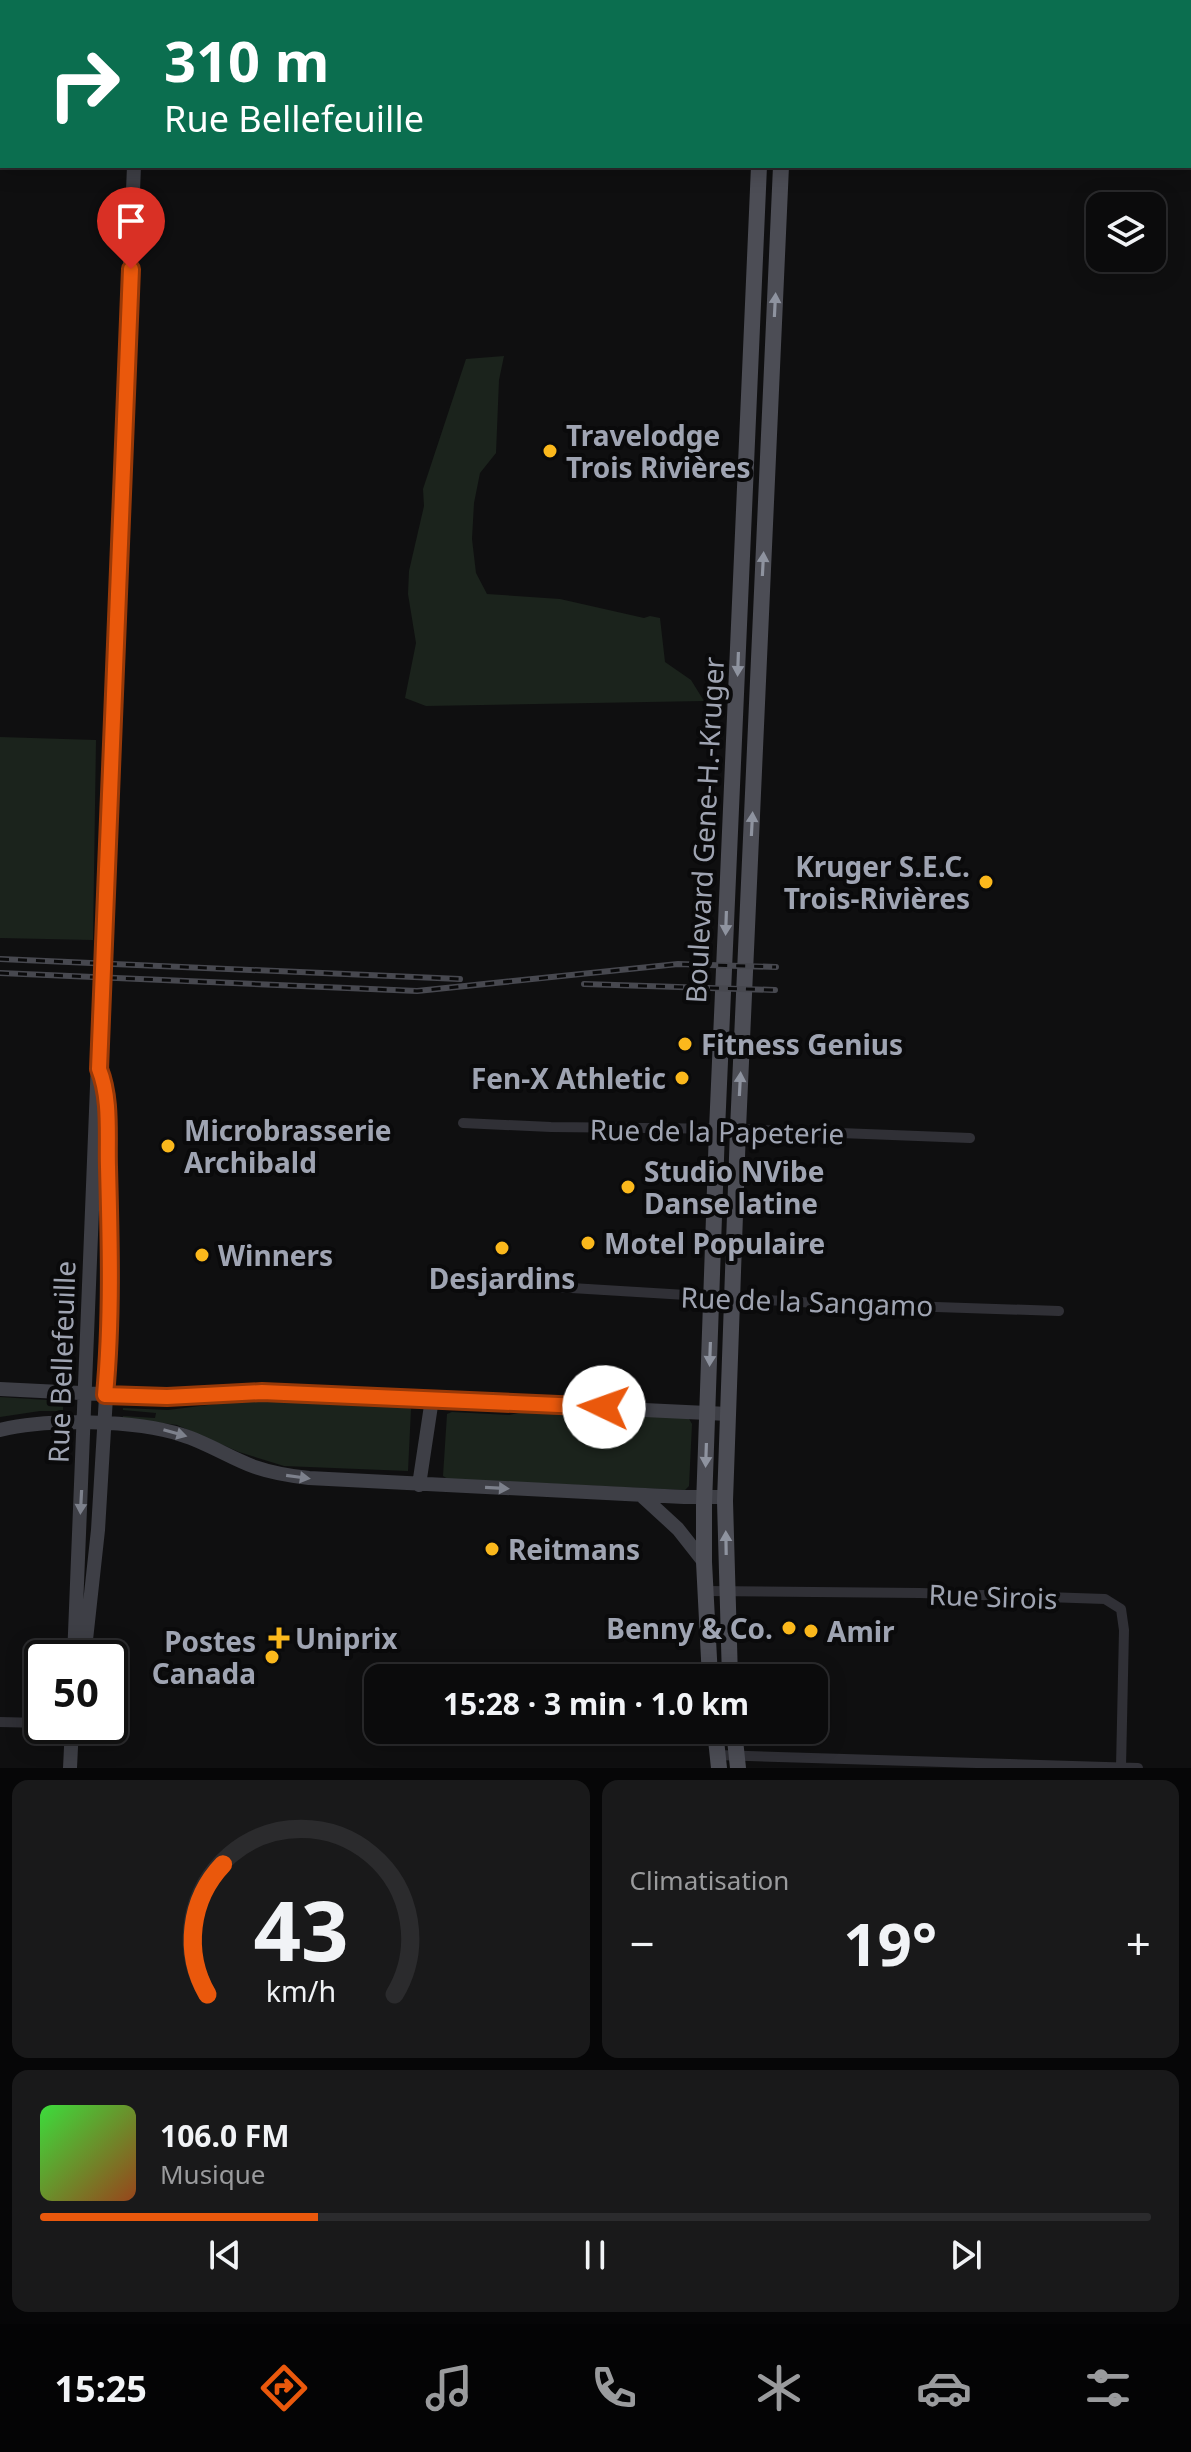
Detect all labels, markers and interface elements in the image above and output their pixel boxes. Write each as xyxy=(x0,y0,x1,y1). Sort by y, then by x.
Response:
text: 310 m xyxy=(164,22,329,98)
icon: right xyxy=(32,32,136,136)
text: Rue Bellefeuille xyxy=(164,94,424,143)
pin xyxy=(97,187,165,269)
map controls xyxy=(1086,192,1166,272)
button: layers xyxy=(1086,192,1166,272)
icon: arrive xyxy=(109,199,153,243)
one-way arrow xyxy=(768,292,781,317)
place label: Travelodge Trois Rivières xyxy=(566,416,750,486)
marker: Travelodge Trois Rivières xyxy=(541,442,559,460)
one-way arrow xyxy=(757,551,770,576)
one-way arrow xyxy=(731,652,744,677)
street label: Boulevard Gene-H.-Kruger xyxy=(676,655,732,1004)
one-way arrow xyxy=(745,811,758,836)
place label: Kruger S.E.C. Trois-Rivières xyxy=(784,847,970,917)
marker: Kruger S.E.C. Trois-Rivières xyxy=(977,873,995,891)
one-way arrow xyxy=(720,911,733,936)
place label: Fitness Genius xyxy=(701,1025,903,1063)
marker: Fitness Genius xyxy=(676,1035,694,1053)
place label: Fen-X Athletic xyxy=(471,1059,666,1097)
marker: Fen-X Athletic xyxy=(673,1069,691,1087)
one-way arrow xyxy=(734,1071,747,1096)
street label: Rue de la Papeterie xyxy=(589,1110,845,1152)
place label: Microbrasserie Archibald xyxy=(184,1111,392,1181)
marker: Microbrasserie Archibald xyxy=(159,1137,177,1155)
place label: Studio NVibe Danse latine xyxy=(644,1152,824,1222)
marker: Studio NVibe Danse latine xyxy=(619,1178,637,1196)
place label: Motel Populaire xyxy=(604,1224,825,1262)
marker: Motel Populaire xyxy=(579,1234,597,1252)
place label: Winners xyxy=(218,1236,333,1274)
marker: Desjardins xyxy=(493,1239,511,1257)
marker: Winners xyxy=(193,1246,211,1264)
place label: Desjardins xyxy=(429,1259,575,1297)
street label: Rue Bellefeuille xyxy=(38,1260,84,1464)
street label: Rue de la Sangamo xyxy=(680,1278,934,1324)
one-way arrow xyxy=(704,1342,717,1367)
position arrow xyxy=(562,1365,646,1449)
one-way arrow xyxy=(164,1427,188,1440)
one-way arrow xyxy=(699,1443,712,1468)
one-way arrow xyxy=(286,1471,311,1484)
one-way arrow xyxy=(485,1482,510,1495)
one-way arrow xyxy=(75,1490,88,1515)
place label: Reitmans xyxy=(508,1530,640,1568)
one-way arrow xyxy=(720,1530,732,1555)
marker: Reitmans xyxy=(483,1540,501,1558)
street label: Rue Sirois xyxy=(928,1575,1058,1617)
place label: Benny & Co. xyxy=(606,1609,773,1647)
place label: Amir xyxy=(827,1612,895,1650)
place label: Uniprix xyxy=(295,1619,398,1657)
marker: Benny & Co. xyxy=(780,1619,798,1637)
place label: Postes Canada xyxy=(152,1622,256,1692)
marker: Amir xyxy=(802,1622,820,1640)
marker: Uniprix xyxy=(270,1629,288,1647)
speed limit sign: 50 xyxy=(24,1640,128,1744)
marker: Postes Canada xyxy=(263,1648,281,1666)
text: 15:28 · 3 min · 1.0 km xyxy=(443,1683,749,1724)
text: Climatisation xyxy=(630,1862,789,1898)
text: 43 xyxy=(253,1872,348,1985)
text: 19° xyxy=(843,1902,937,1984)
text: − xyxy=(630,1913,655,1973)
text: + xyxy=(1126,1913,1151,1973)
text: km/h xyxy=(266,1971,336,2010)
text: 106.0 FM xyxy=(160,2115,290,2156)
text: Musique xyxy=(160,2156,266,2192)
icon: previous xyxy=(203,2233,247,2277)
icon: pause xyxy=(573,2233,617,2277)
icon: next xyxy=(944,2233,988,2277)
icon: directions xyxy=(256,2360,312,2416)
icon: music xyxy=(421,2360,477,2416)
icon: phone xyxy=(586,2360,642,2416)
icon: climate xyxy=(751,2360,807,2416)
icon: car xyxy=(916,2360,972,2416)
icon: filters xyxy=(1080,2360,1136,2416)
text: 15:25 xyxy=(54,2364,147,2413)

